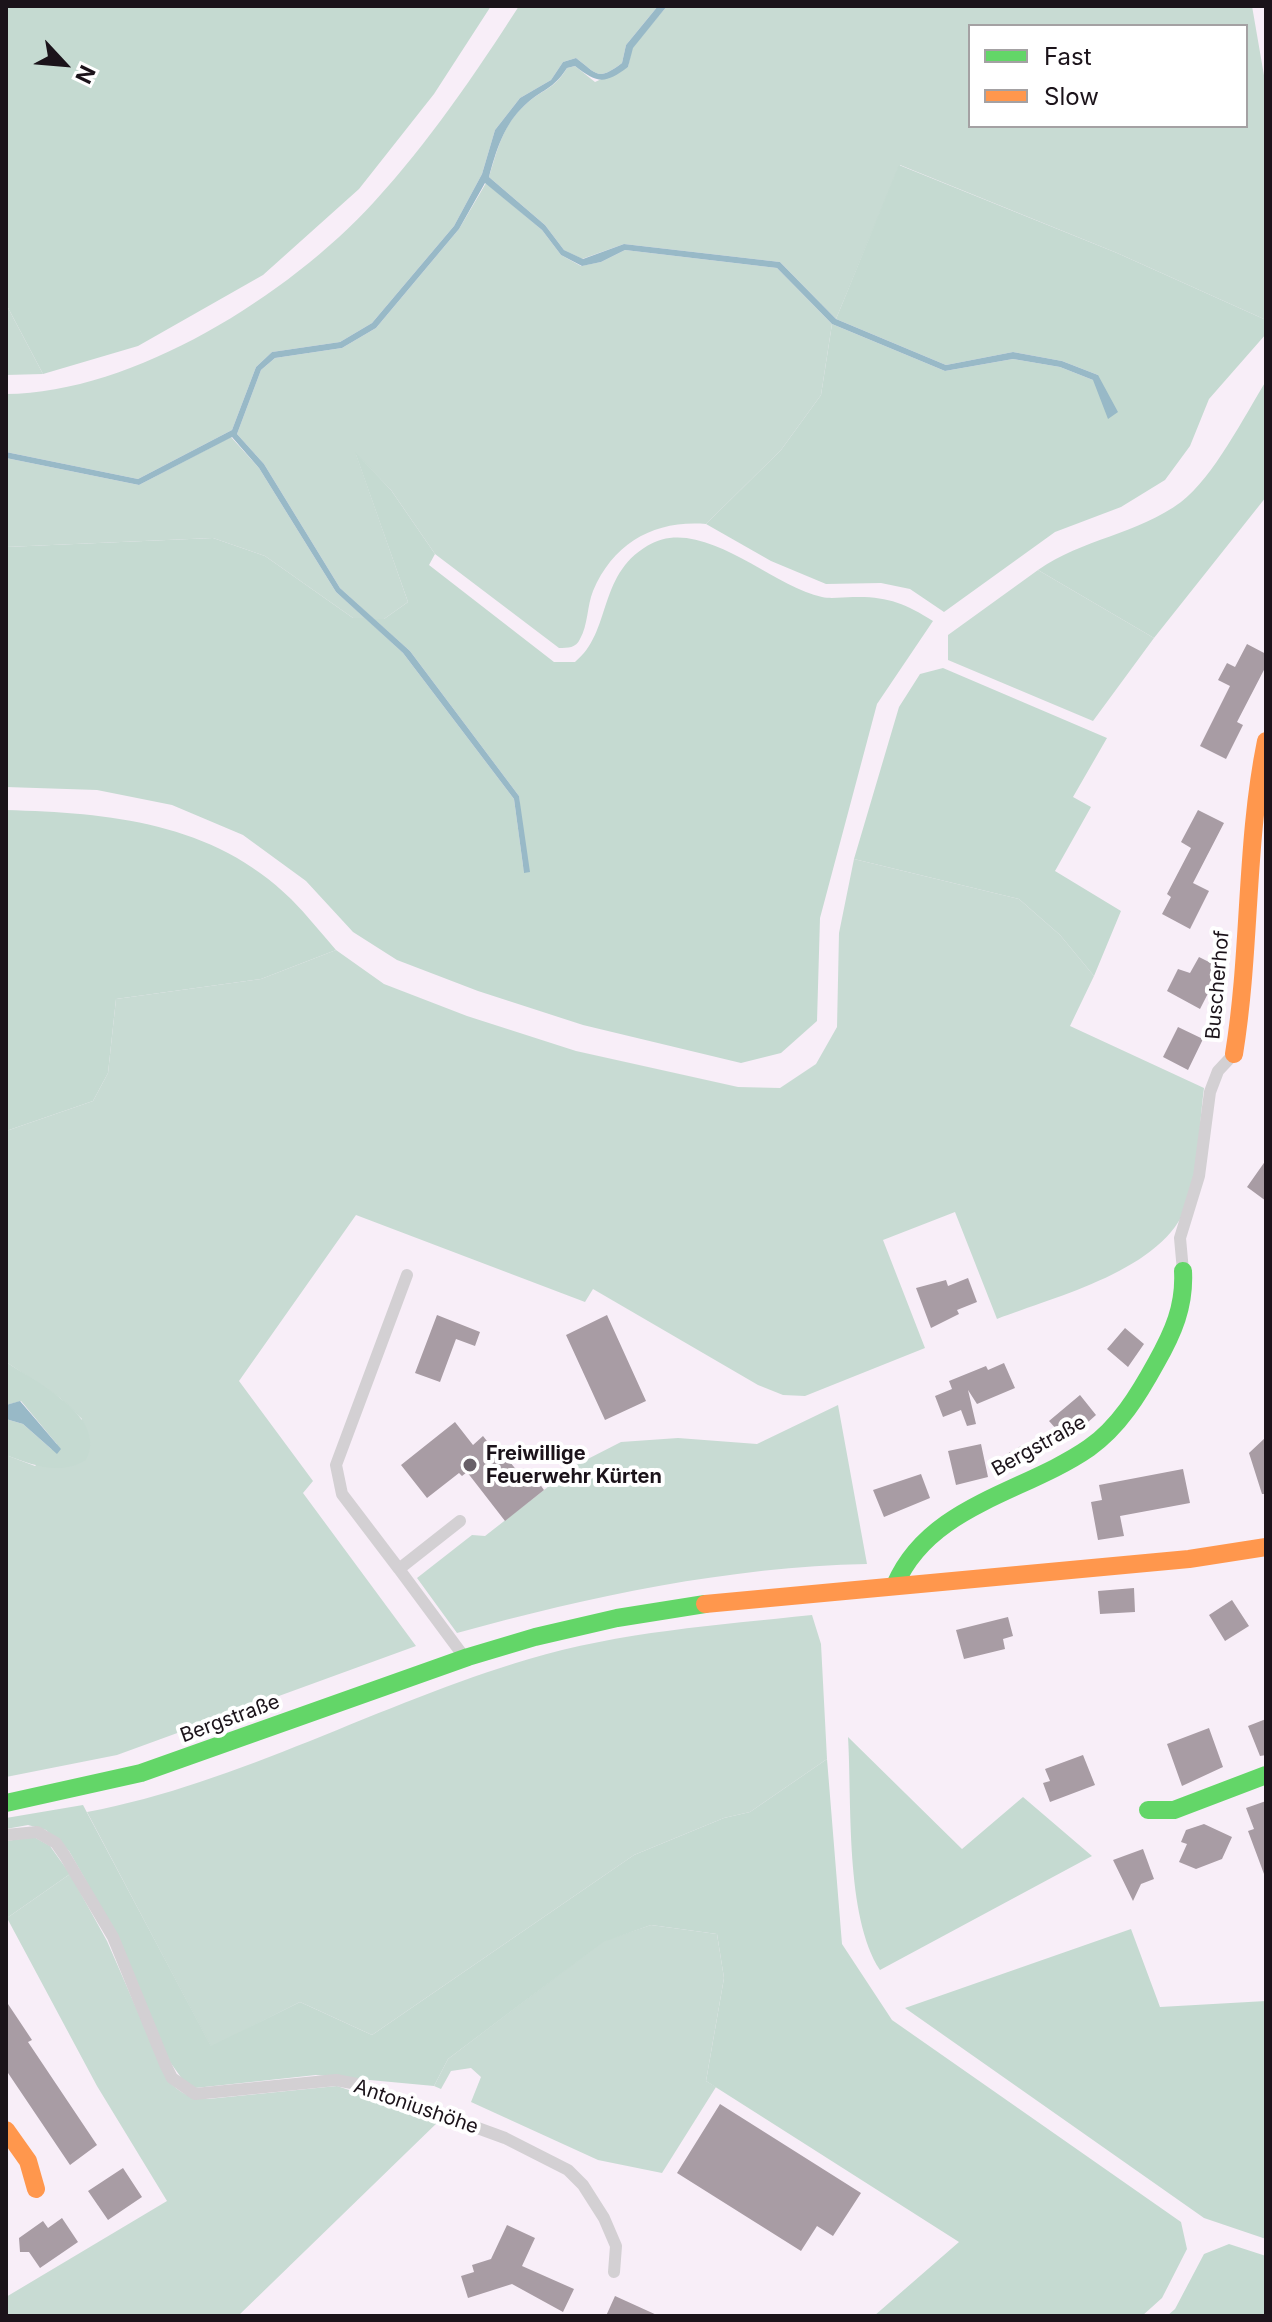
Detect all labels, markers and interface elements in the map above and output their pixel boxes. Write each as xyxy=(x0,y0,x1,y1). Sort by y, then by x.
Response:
north arrow xyxy=(24,24,104,104)
legend xyxy=(968,24,1248,128)
text: Fast xyxy=(1044,42,1092,71)
text: N xyxy=(70,61,101,88)
text: Slow xyxy=(1044,82,1099,111)
street label: Buscherhof xyxy=(1201,929,1235,1041)
street label: Bergstraße xyxy=(988,1410,1090,1482)
place label: Freiwillige Feuerwehr Kürten xyxy=(486,1442,662,1489)
marker: Freiwillige Feuerwehr Kürten xyxy=(461,1456,479,1474)
street label: Bergstraße xyxy=(177,1690,283,1748)
street label: Antoniushöhe xyxy=(350,2074,482,2140)

